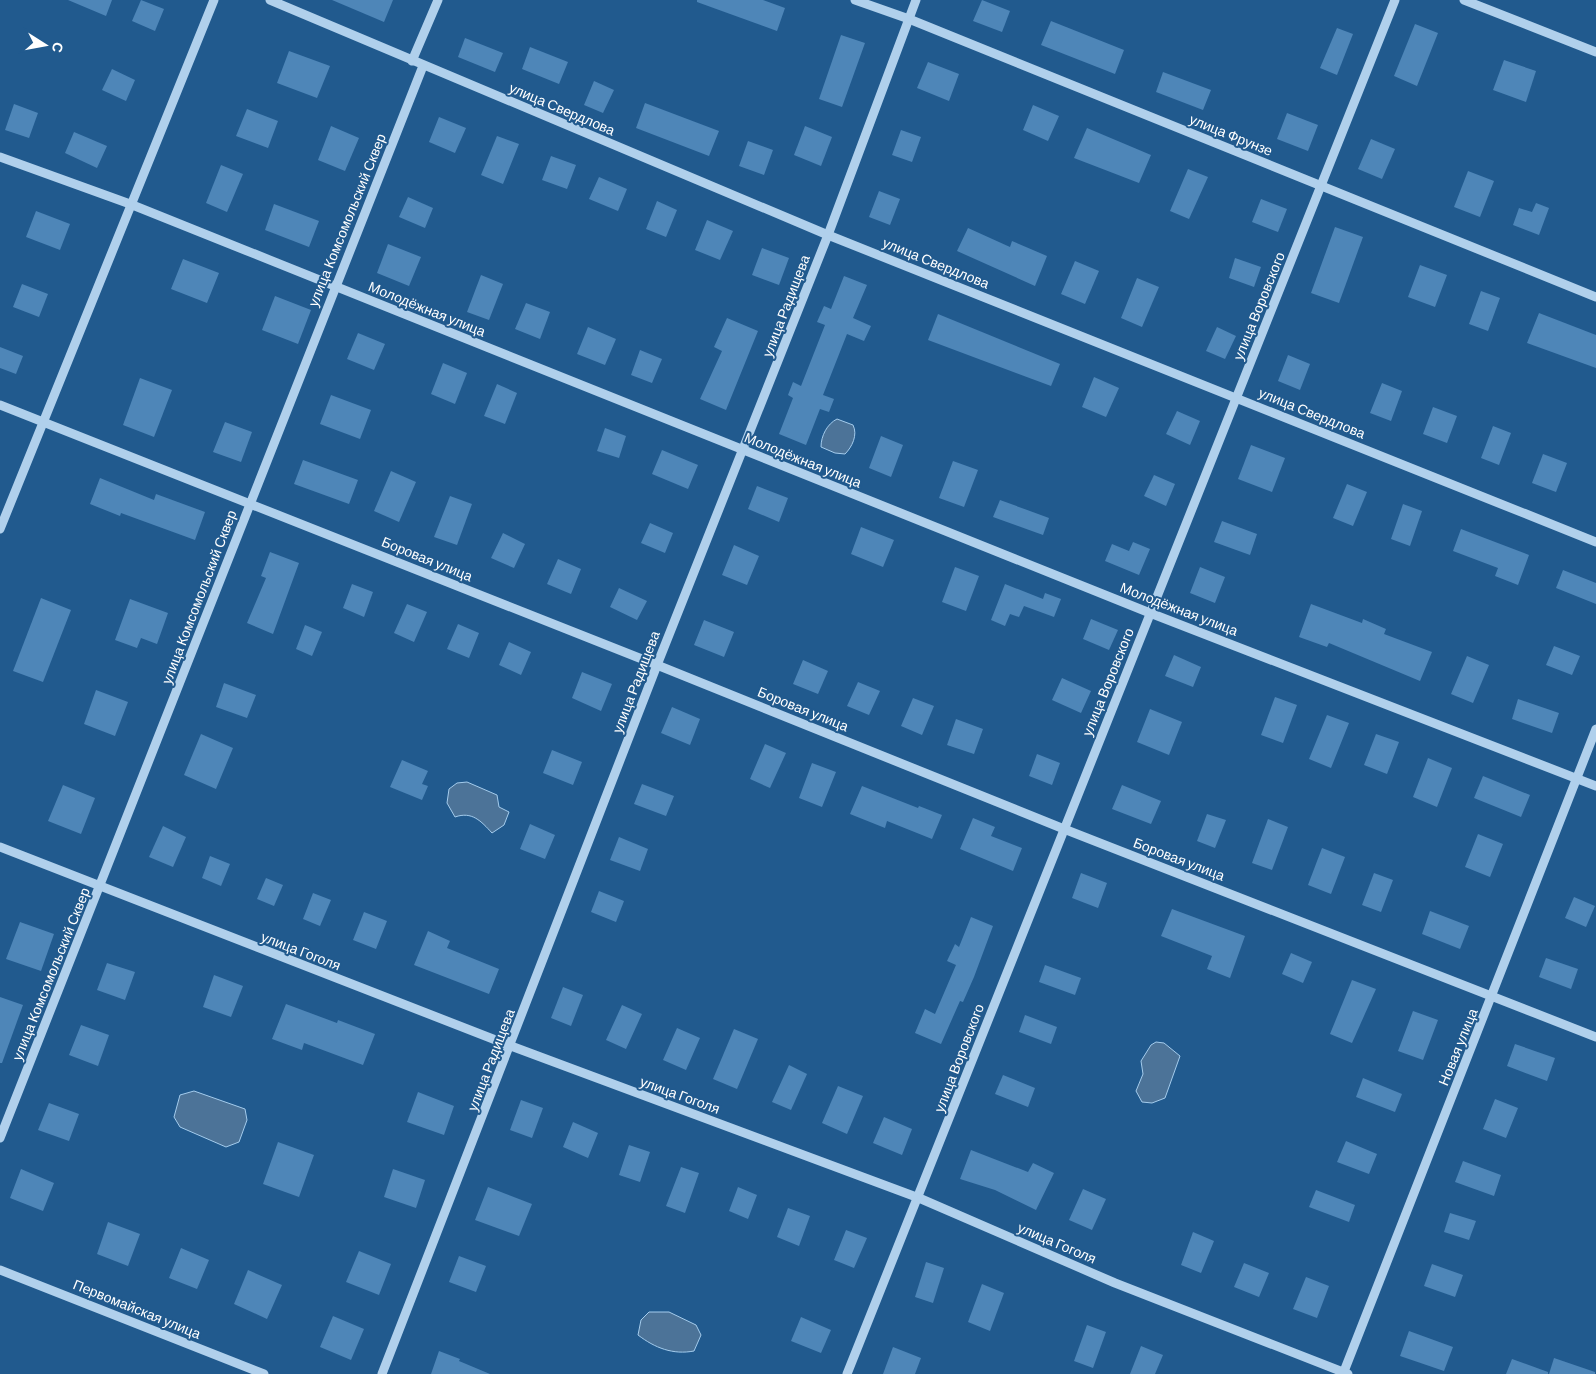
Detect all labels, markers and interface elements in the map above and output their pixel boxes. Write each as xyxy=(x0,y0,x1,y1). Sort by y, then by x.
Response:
north arrow xyxy=(20,20,70,70)
text: С xyxy=(49,41,68,54)
street label: улица Свердлова xyxy=(507,79,618,139)
street label: улица Фрунзе xyxy=(1187,110,1276,159)
street label: улица Комсомольский Сквер xyxy=(304,131,389,309)
street label: улица Свердлова xyxy=(880,233,992,292)
street label: улица Воровского xyxy=(1229,249,1288,362)
street label: улица Радищева xyxy=(758,252,813,359)
street label: Молодёжная улица xyxy=(366,277,488,340)
street label: улица Свердлова xyxy=(1256,383,1368,442)
street label: Молодёжная улица xyxy=(742,428,864,491)
street label: улица Комсомольский Сквер xyxy=(157,507,240,686)
street label: Боровая улица xyxy=(379,533,475,585)
street label: Молодёжная улица xyxy=(1118,578,1241,639)
street label: улица Воровского xyxy=(1078,625,1137,738)
street label: улица Радищева xyxy=(608,628,663,735)
street label: Боровая улица xyxy=(755,683,851,735)
street label: Боровая улица xyxy=(1131,833,1227,884)
street label: улица Комсомольский Сквер xyxy=(8,885,93,1063)
street label: улица Гоголя xyxy=(259,928,343,973)
street label: улица Воровского xyxy=(930,1001,987,1115)
street label: улица Радищева xyxy=(463,1006,518,1113)
street label: Новая улица xyxy=(1434,1006,1481,1088)
street label: улица Гоголя xyxy=(638,1072,722,1117)
street label: улица Гоголя xyxy=(1015,1218,1099,1267)
street label: Первомайская улица xyxy=(71,1275,204,1342)

